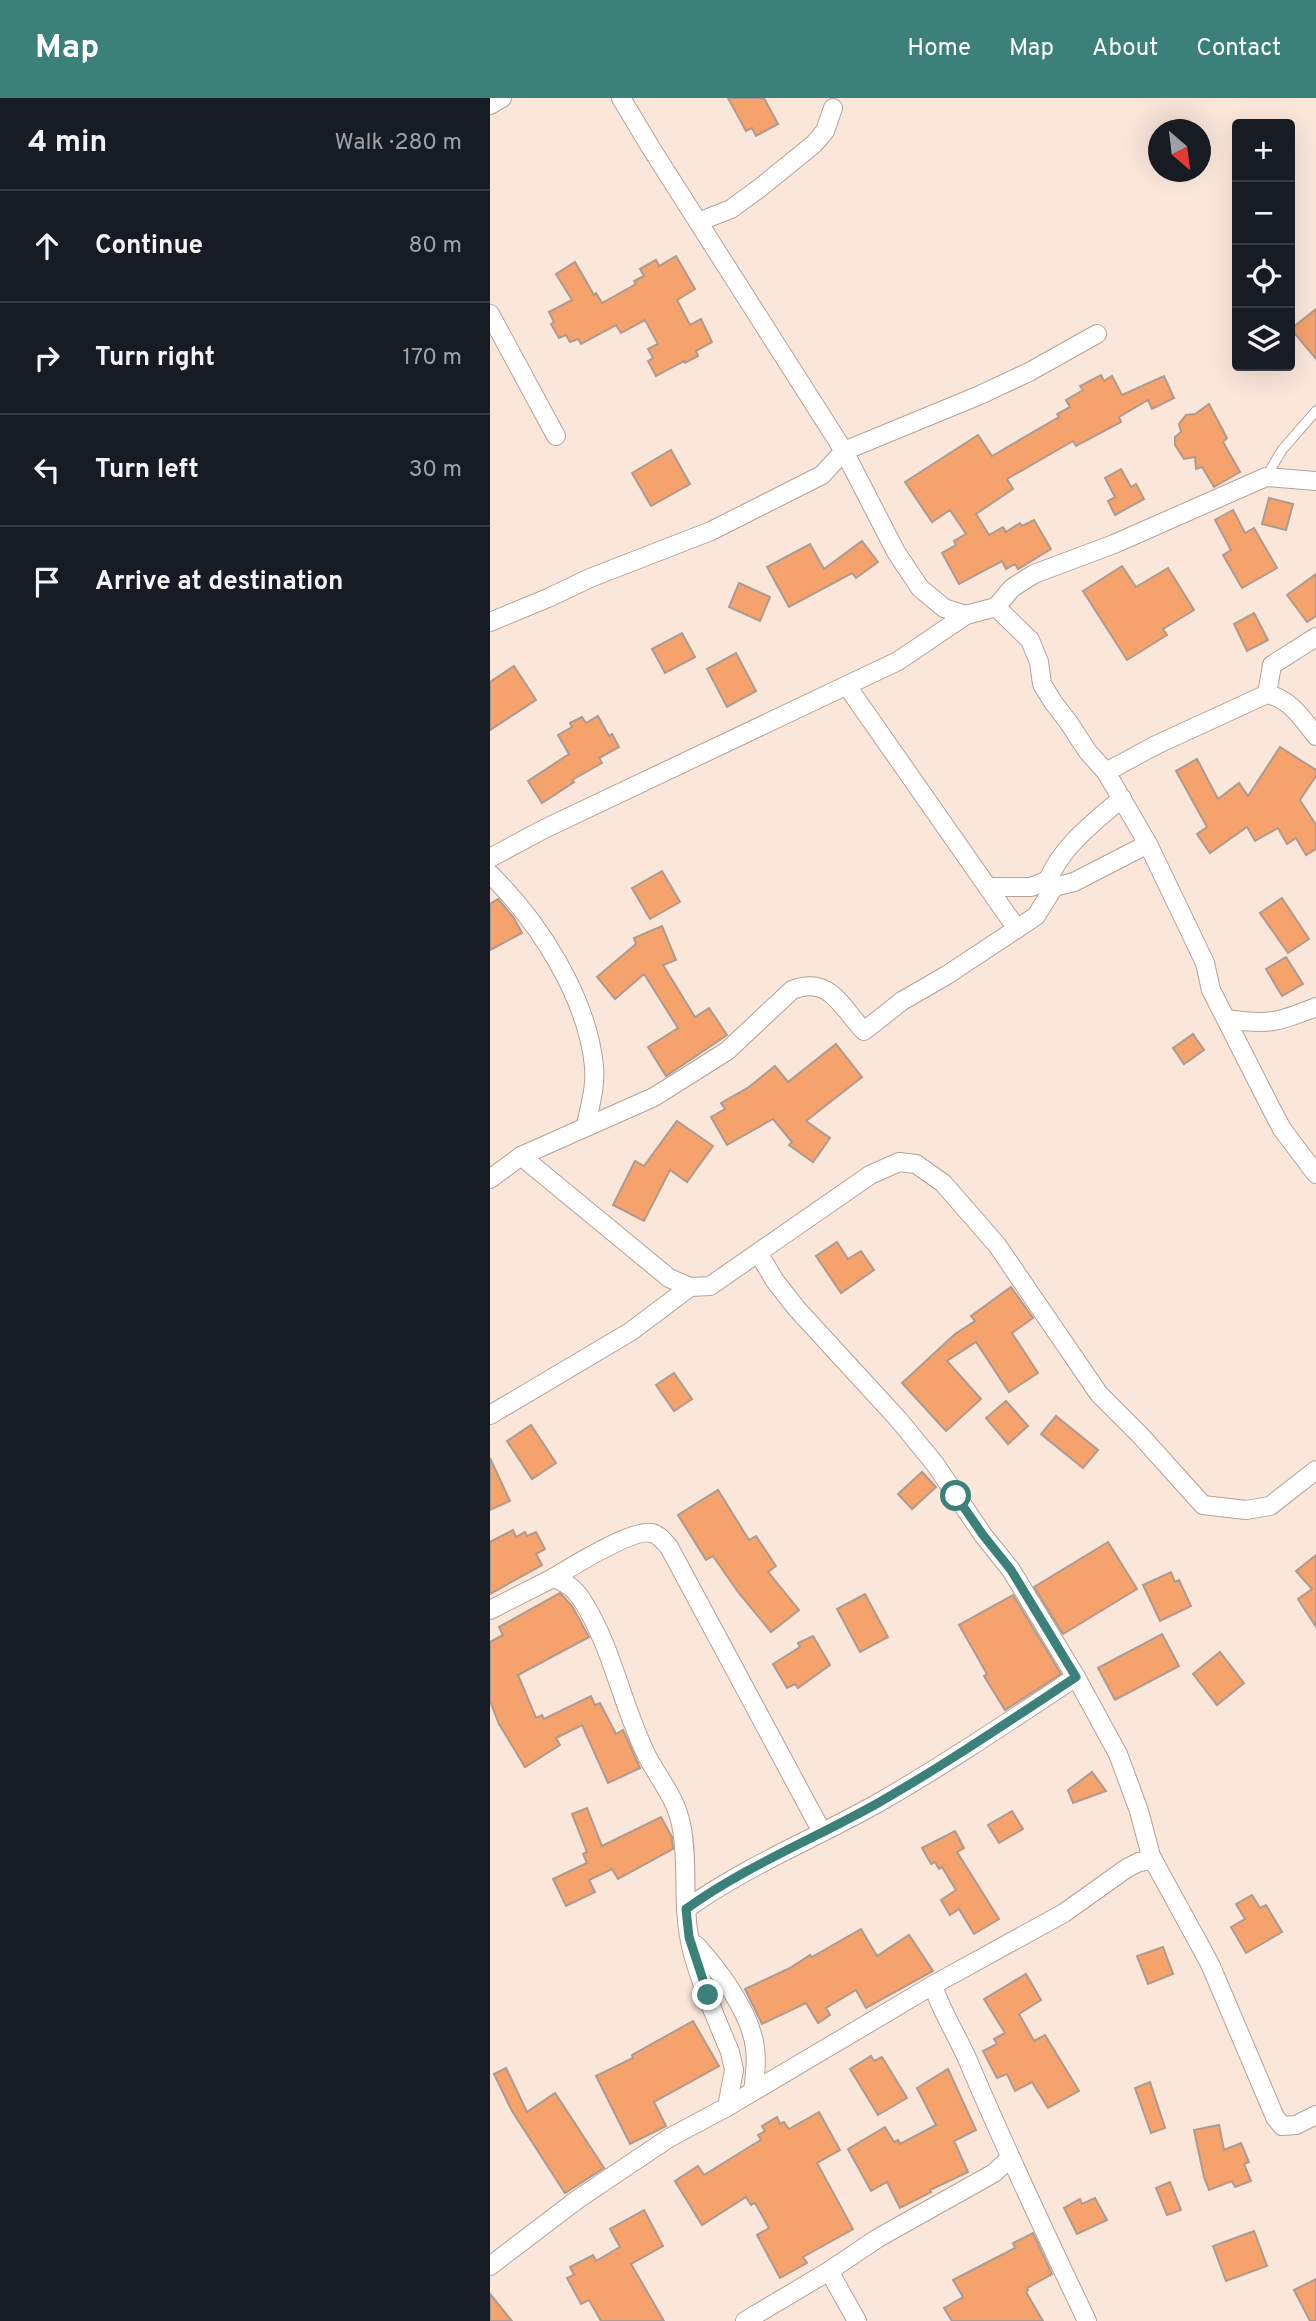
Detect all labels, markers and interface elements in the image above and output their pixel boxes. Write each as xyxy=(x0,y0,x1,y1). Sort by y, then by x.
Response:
text: Map xyxy=(35,28,99,70)
text: Home xyxy=(907,34,971,64)
text: Map xyxy=(1009,34,1054,64)
text: About xyxy=(1092,34,1158,64)
text: Contact xyxy=(1196,34,1281,64)
north arrow xyxy=(1148,119,1211,182)
map controls xyxy=(1232,119,1295,371)
button: + xyxy=(1232,119,1295,182)
text: 4 min xyxy=(28,125,107,162)
text: Walk · 280 m xyxy=(335,129,462,158)
button: − xyxy=(1232,182,1295,245)
icon: ahead xyxy=(28,227,66,265)
text: Continue xyxy=(95,230,203,263)
text: 80 m xyxy=(409,232,462,261)
button: locate xyxy=(1232,245,1295,308)
button: layers xyxy=(1232,308,1295,371)
icon: right xyxy=(28,339,66,377)
text: Turn right xyxy=(95,342,215,375)
text: 170 m xyxy=(403,344,462,373)
icon: left xyxy=(28,451,66,489)
text: Turn left xyxy=(95,454,199,487)
text: 30 m xyxy=(409,456,462,485)
icon: arrive xyxy=(28,563,66,601)
text: Arrive at destination xyxy=(95,566,343,599)
route start xyxy=(940,1480,971,1511)
route end xyxy=(692,1979,723,2010)

